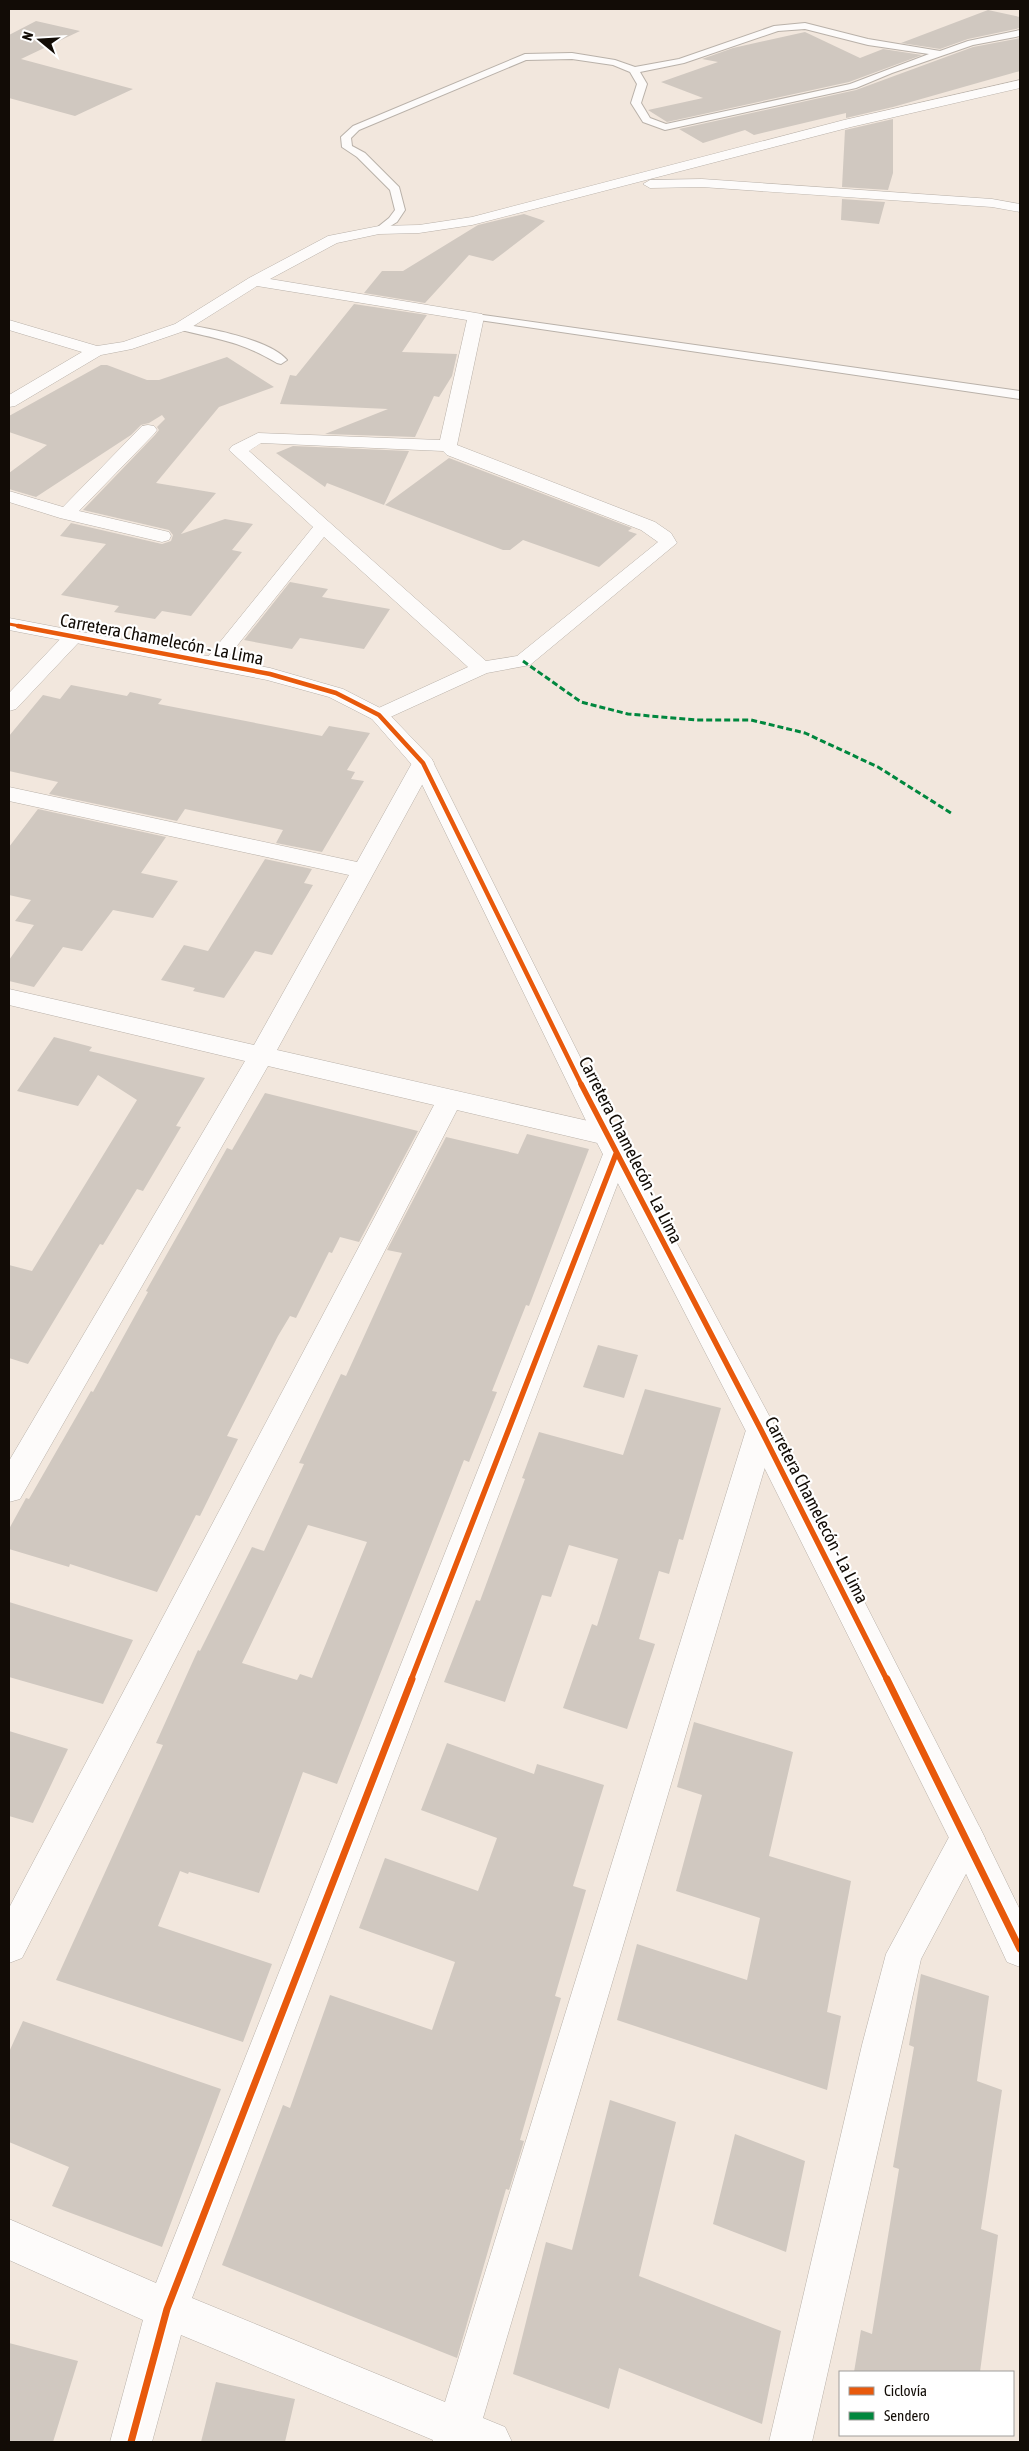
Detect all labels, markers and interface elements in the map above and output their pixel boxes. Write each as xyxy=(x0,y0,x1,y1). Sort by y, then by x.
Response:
north arrow xyxy=(15,15,65,65)
text: N xyxy=(19,30,37,42)
street label: Carretera Chamelecón - La Lima xyxy=(59,609,265,669)
street label: Carretera Chamelecón - La Lima xyxy=(575,1053,687,1247)
street label: Carretera Chamelecón - La Lima xyxy=(761,1413,873,1607)
legend xyxy=(839,2371,1014,2436)
text: Ciclovía xyxy=(884,2382,927,2399)
text: Sendero xyxy=(884,2407,930,2424)

